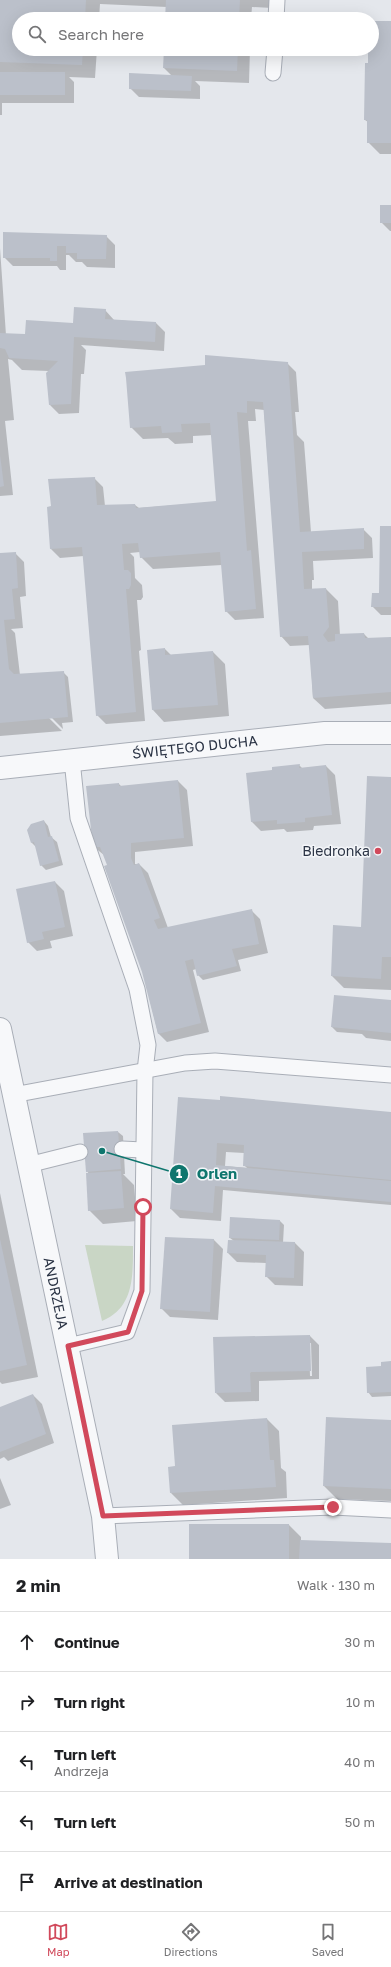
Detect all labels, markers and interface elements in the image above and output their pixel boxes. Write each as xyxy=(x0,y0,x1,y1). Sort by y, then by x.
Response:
search box xyxy=(12,12,379,56)
icon: search xyxy=(26,23,48,45)
text: Search here xyxy=(58,25,144,43)
street label: ŚWIĘTEGO DUCHA xyxy=(131,731,259,762)
place label: Biedronka xyxy=(302,842,370,859)
marker: Biedronka xyxy=(373,846,383,856)
callout: Orlen xyxy=(169,1160,246,1187)
text: Orlen xyxy=(197,1164,237,1182)
text: 1 xyxy=(176,1166,182,1181)
route start xyxy=(134,1198,152,1216)
street label: ANDRZEJA xyxy=(40,1256,72,1331)
route end xyxy=(324,1498,342,1516)
text: 2 min xyxy=(16,1575,60,1596)
text: Walk · 130 m xyxy=(297,1577,375,1593)
icon: ahead xyxy=(16,1631,38,1653)
text: Continue xyxy=(54,1633,120,1651)
text: 30 m xyxy=(345,1634,375,1650)
icon: right xyxy=(16,1691,38,1713)
text: Turn right xyxy=(54,1693,125,1711)
text: 10 m xyxy=(346,1694,375,1710)
text: Turn left xyxy=(54,1745,116,1763)
icon: left xyxy=(16,1751,38,1773)
text: 40 m xyxy=(344,1754,375,1770)
text: Andrzeja xyxy=(54,1763,109,1779)
icon: left xyxy=(16,1811,38,1833)
text: Turn left xyxy=(54,1813,116,1831)
text: 50 m xyxy=(345,1814,375,1830)
icon: arrive xyxy=(16,1871,38,1893)
text: Arrive at destination xyxy=(54,1873,203,1891)
tab: Map xyxy=(47,1921,70,1958)
tab: Directions xyxy=(164,1921,218,1958)
tab: Saved xyxy=(312,1921,344,1958)

